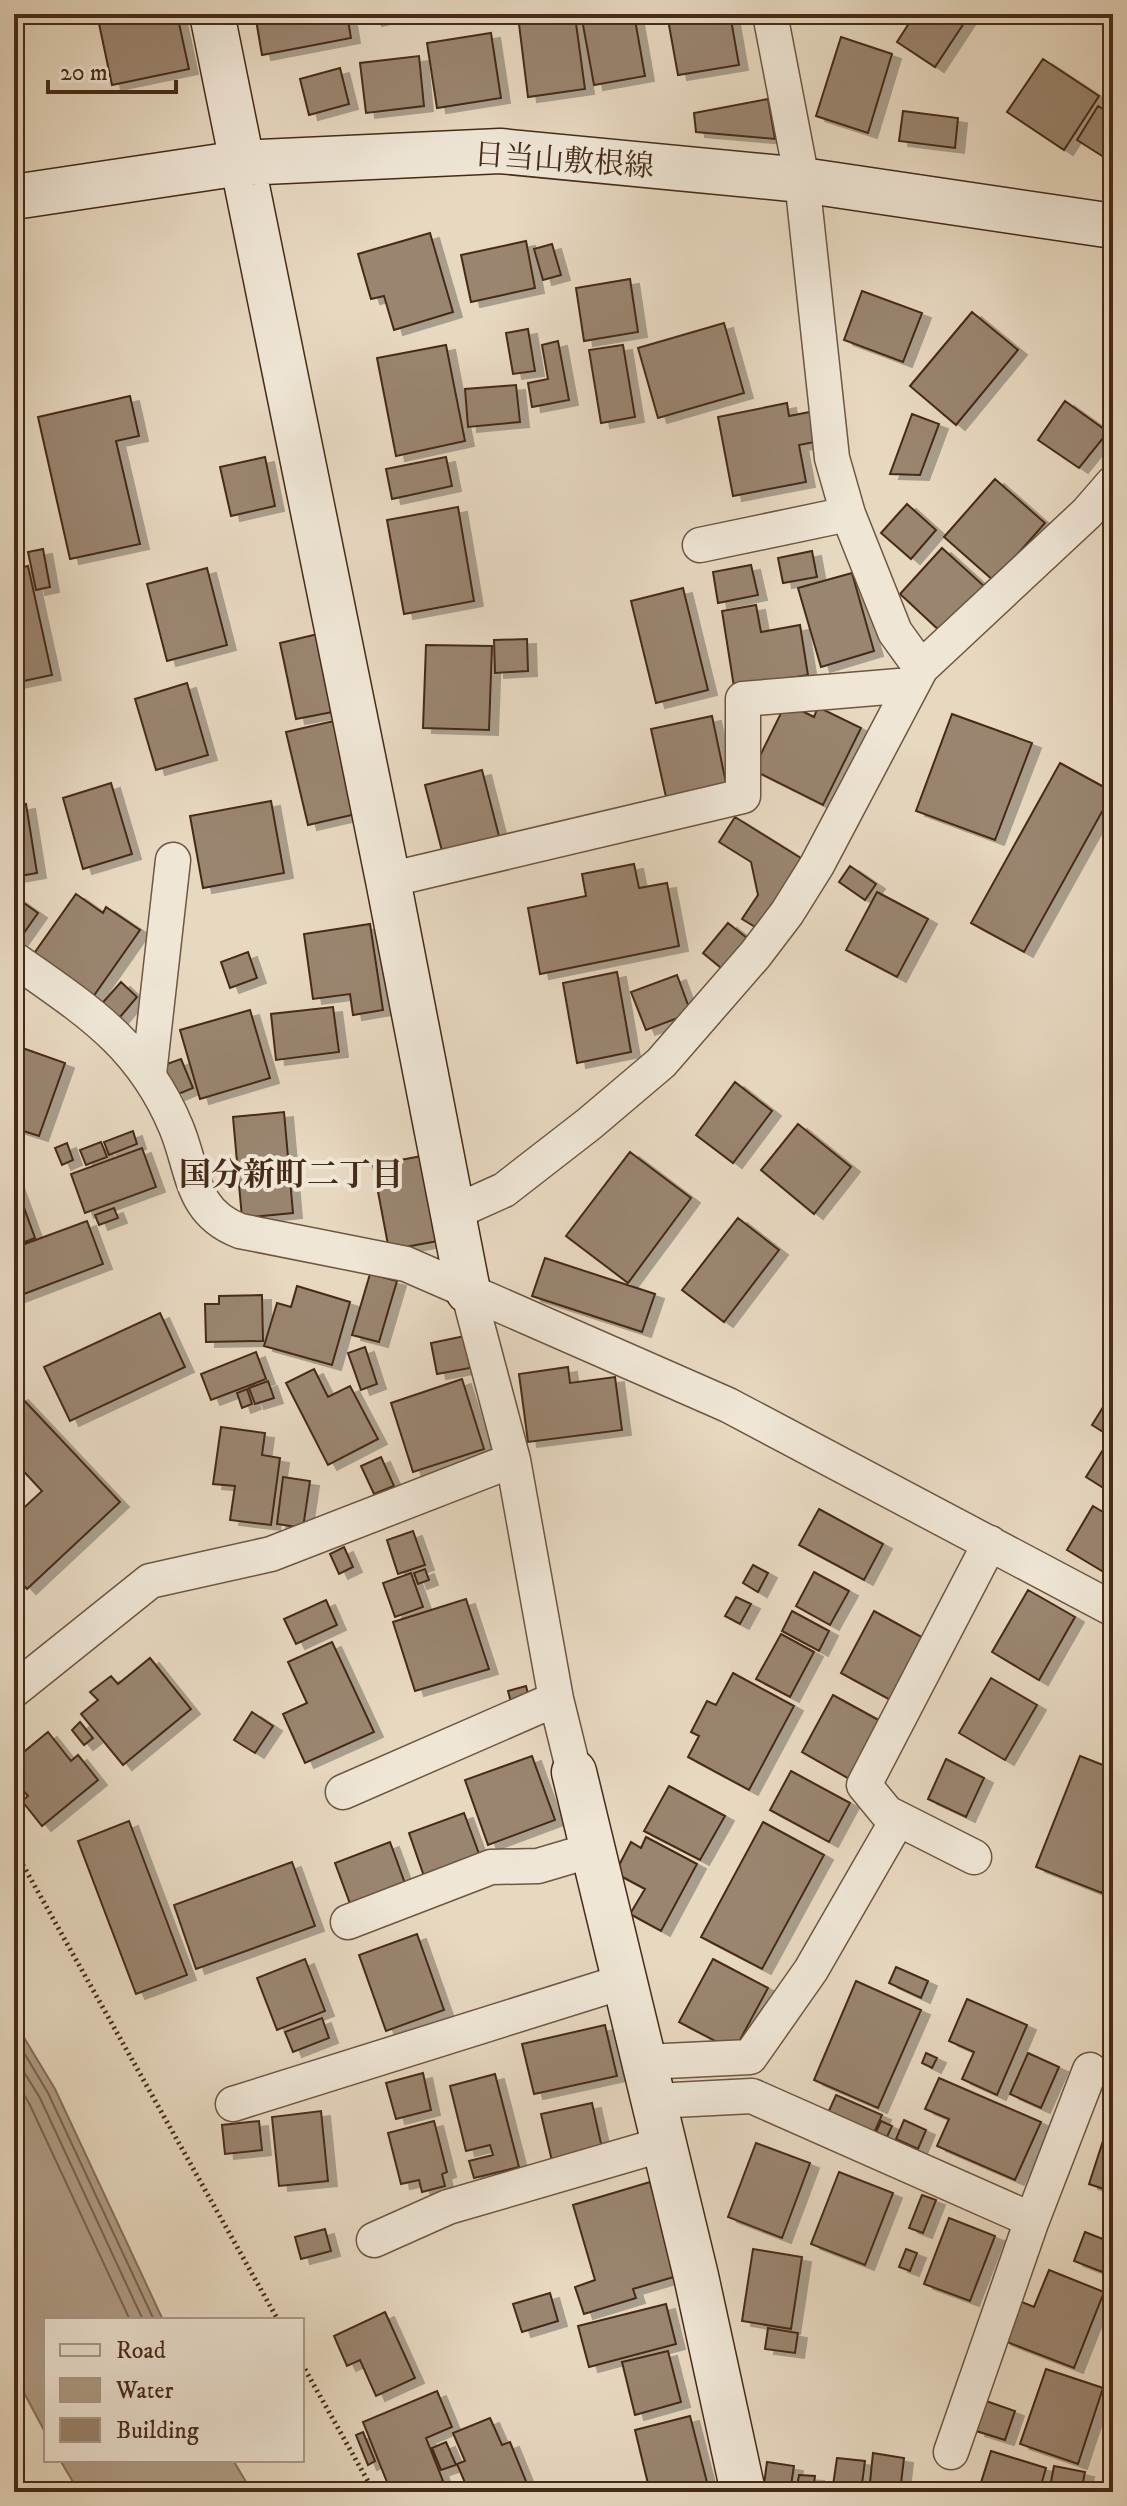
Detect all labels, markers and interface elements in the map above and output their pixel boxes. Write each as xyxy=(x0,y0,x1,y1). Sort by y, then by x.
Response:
scale bar xyxy=(48,44,176,94)
text: 20 m xyxy=(60,58,108,88)
street label: 日当山敷根線 xyxy=(473,137,655,186)
district label: 国分新町二丁目 xyxy=(179,1156,403,1196)
legend xyxy=(44,2318,304,2462)
text: Road xyxy=(116,2336,166,2366)
text: Water xyxy=(115,2376,173,2406)
text: Building xyxy=(116,2416,199,2446)

